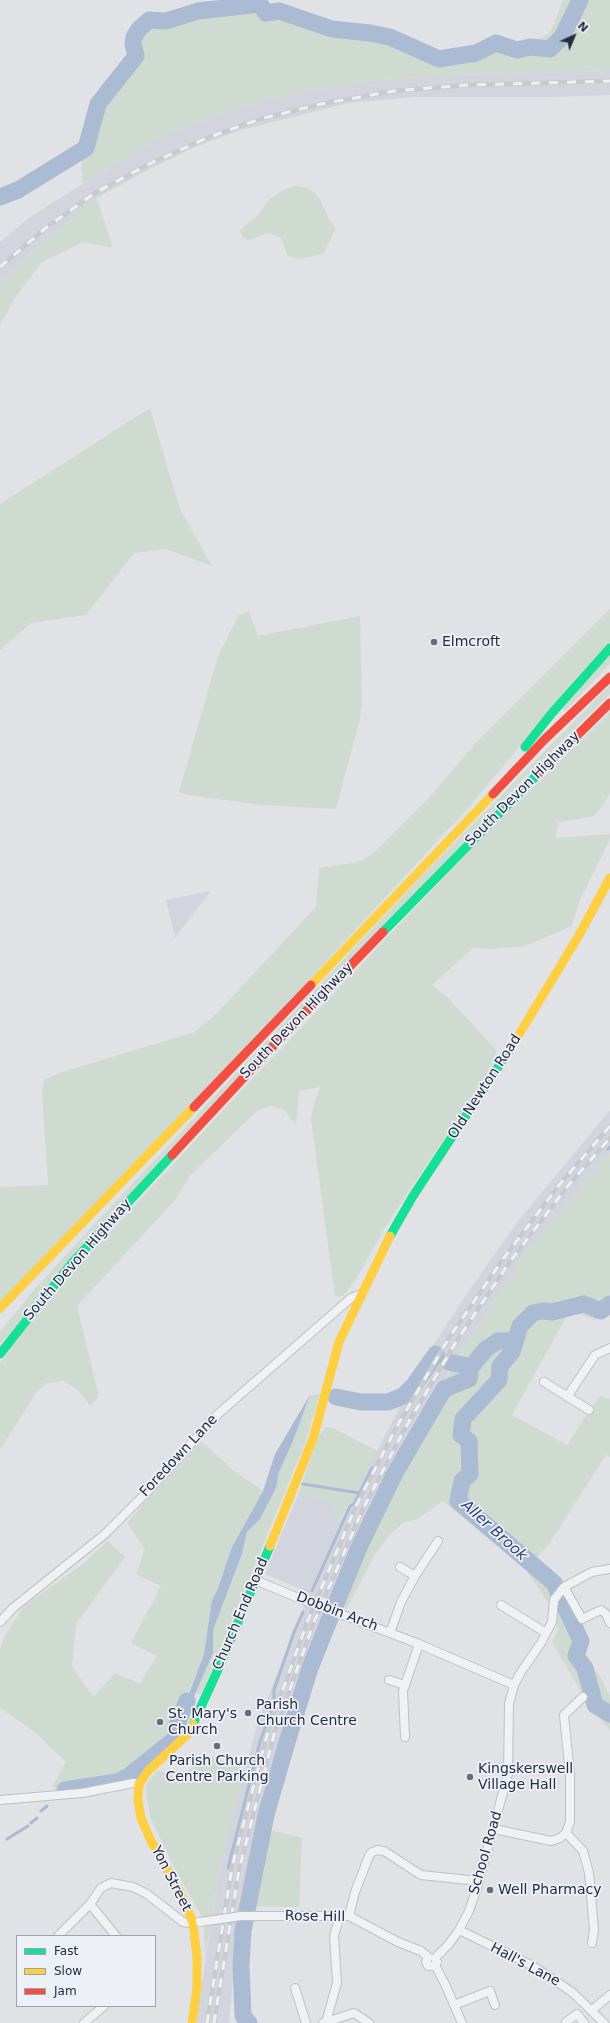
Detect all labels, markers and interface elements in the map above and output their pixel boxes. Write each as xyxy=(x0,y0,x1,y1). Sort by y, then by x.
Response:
north arrow xyxy=(554,16,594,56)
text: N xyxy=(575,19,591,35)
place label: Elmcroft xyxy=(442,634,500,650)
marker: Elmcroft xyxy=(429,637,439,647)
street label: South Devon Highway xyxy=(462,728,584,850)
street label: South Devon Highway xyxy=(237,959,357,1083)
street label: Old Newton Road xyxy=(445,1032,525,1142)
street label: South Devon Highway xyxy=(21,1196,135,1324)
street label: Foredown Lane xyxy=(137,1411,221,1501)
water label: Aller Brook xyxy=(457,1497,531,1565)
street label: Church End Road xyxy=(210,1555,272,1673)
street label: Dobbin Arch xyxy=(294,1589,380,1635)
place label: Parish Church Centre xyxy=(256,1697,357,1730)
place label: St. Mary's Church xyxy=(168,1706,237,1738)
marker: Parish Church Centre xyxy=(243,1708,253,1718)
marker: St. Mary's Church xyxy=(155,1717,165,1727)
marker: Parish Church Centre Parking xyxy=(212,1741,222,1751)
place label: Parish Church Centre Parking xyxy=(165,1753,269,1786)
place label: Kingskerswell Village Hall xyxy=(478,1761,573,1794)
marker: Kingskerswell Village Hall xyxy=(465,1772,475,1782)
street label: School Road xyxy=(466,1809,506,1897)
street label: Yon Street xyxy=(147,1844,195,1914)
place label: Well Pharmacy xyxy=(498,1882,601,1898)
marker: Well Pharmacy xyxy=(485,1885,495,1895)
street label: Rose Hill xyxy=(285,1908,345,1926)
legend xyxy=(16,1935,156,2007)
street label: Hall's Lane xyxy=(487,1940,563,1990)
text: Fast xyxy=(54,1944,78,1958)
text: Slow xyxy=(54,1964,82,1978)
text: Jam xyxy=(54,1984,77,1998)

